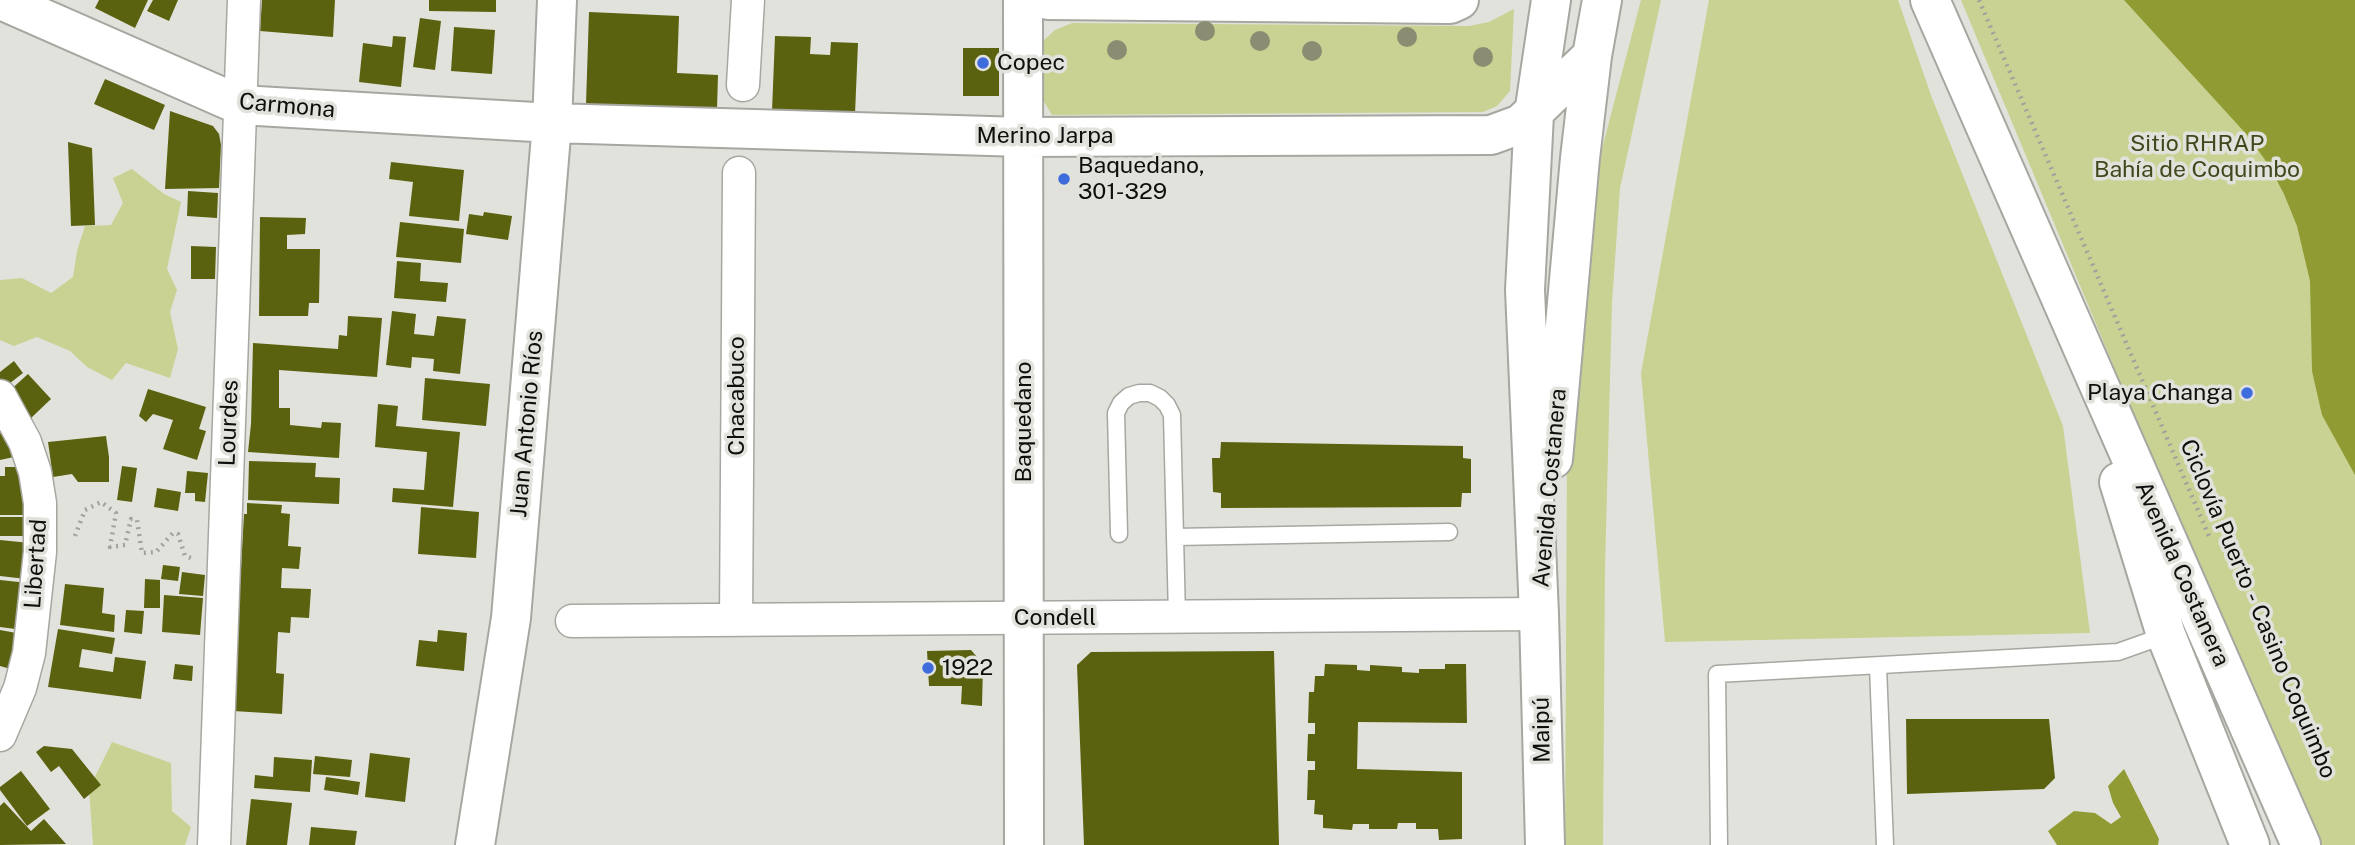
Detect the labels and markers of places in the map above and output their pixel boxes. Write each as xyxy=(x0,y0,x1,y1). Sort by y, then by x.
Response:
place label: Copec xyxy=(997,49,1065,77)
marker: Copec xyxy=(975,55,991,71)
place label: Baquedano, 301-329 xyxy=(1078,152,1204,206)
marker: Baquedano, 301-329 xyxy=(1056,171,1072,187)
place label: Playa Changa xyxy=(2087,379,2233,407)
marker: Playa Changa xyxy=(2239,385,2255,401)
place label: 1922 xyxy=(942,654,993,682)
marker: 1922 xyxy=(920,660,936,676)

